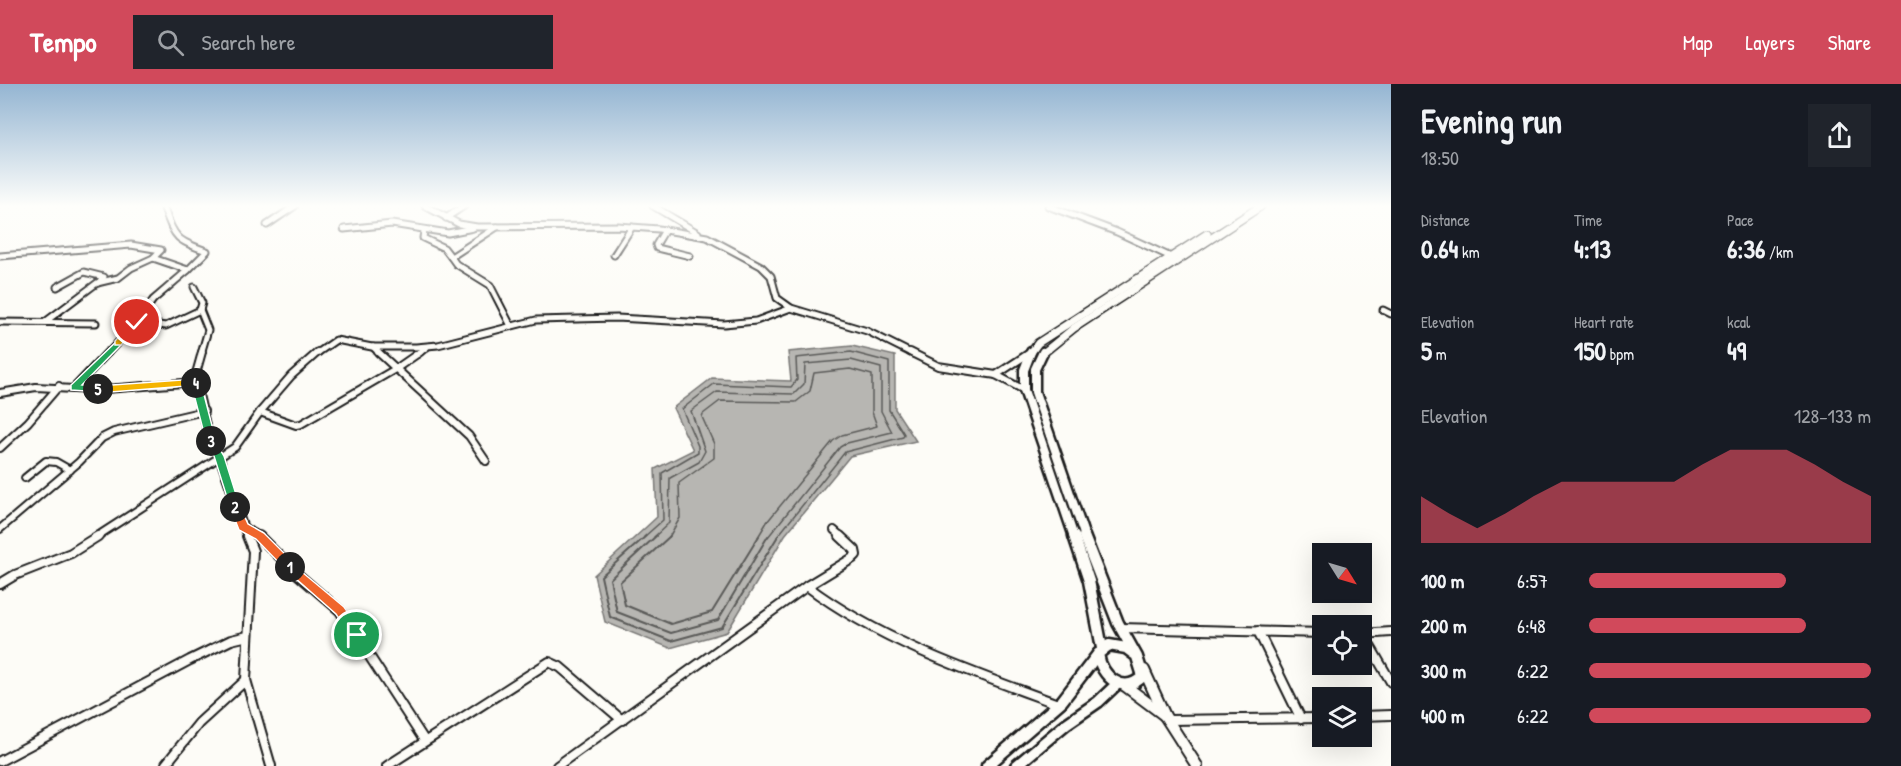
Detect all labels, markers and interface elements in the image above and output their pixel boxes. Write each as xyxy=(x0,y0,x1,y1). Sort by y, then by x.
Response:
search box xyxy=(133,15,553,69)
text: Tempo xyxy=(30,23,97,61)
icon: search xyxy=(154,26,187,59)
text: Search here xyxy=(202,27,296,57)
text: Map xyxy=(1683,28,1712,57)
text: Layers xyxy=(1745,28,1795,57)
text: Share xyxy=(1828,28,1871,57)
text: Evening run xyxy=(1421,99,1562,143)
button: share xyxy=(1808,104,1871,167)
text: 18:50 xyxy=(1421,144,1459,171)
text: Distance xyxy=(1421,209,1470,231)
text: Time xyxy=(1574,209,1602,231)
text: Pace xyxy=(1727,209,1754,231)
text: 0.64 xyxy=(1421,231,1458,266)
text: 4:13 xyxy=(1574,231,1611,266)
text: 6:36 xyxy=(1727,231,1765,266)
text: km xyxy=(1458,241,1480,263)
text: /km xyxy=(1765,241,1793,263)
pin xyxy=(111,296,162,347)
icon: check xyxy=(120,305,153,338)
text: Elevation xyxy=(1421,311,1474,333)
text: Heart rate xyxy=(1574,311,1634,333)
text: kcal xyxy=(1727,311,1750,333)
text: 5 xyxy=(1421,333,1432,368)
text: 150 xyxy=(1574,333,1606,368)
text: 49 xyxy=(1727,333,1746,368)
text: m xyxy=(1432,343,1447,365)
text: bpm xyxy=(1606,343,1634,365)
pin: 4 xyxy=(181,368,211,398)
text: 4 xyxy=(193,372,199,394)
pin: 5 xyxy=(83,374,113,404)
text: 5 xyxy=(95,378,101,400)
text: Elevation xyxy=(1421,402,1487,429)
text: 128–133 m xyxy=(1794,402,1871,429)
pin: 3 xyxy=(196,426,226,456)
text: 3 xyxy=(207,430,215,452)
pin: 2 xyxy=(220,492,250,522)
text: 2 xyxy=(231,496,239,518)
north arrow xyxy=(1312,543,1372,603)
map controls xyxy=(1312,543,1372,747)
pin: 1 xyxy=(275,552,305,582)
text: 1 xyxy=(287,556,293,578)
text: 100 m xyxy=(1421,567,1464,594)
text: 6:57 xyxy=(1517,567,1548,594)
pin xyxy=(331,609,382,660)
text: 200 m xyxy=(1421,612,1466,639)
text: 6:48 xyxy=(1517,612,1546,639)
button: locate xyxy=(1312,615,1372,675)
icon: arrive xyxy=(340,618,373,651)
text: 300 m xyxy=(1421,657,1466,684)
text: 6:22 xyxy=(1517,657,1548,684)
button: layers xyxy=(1312,687,1372,747)
text: 400 m xyxy=(1421,702,1465,729)
text: 6:22 xyxy=(1517,702,1548,729)

